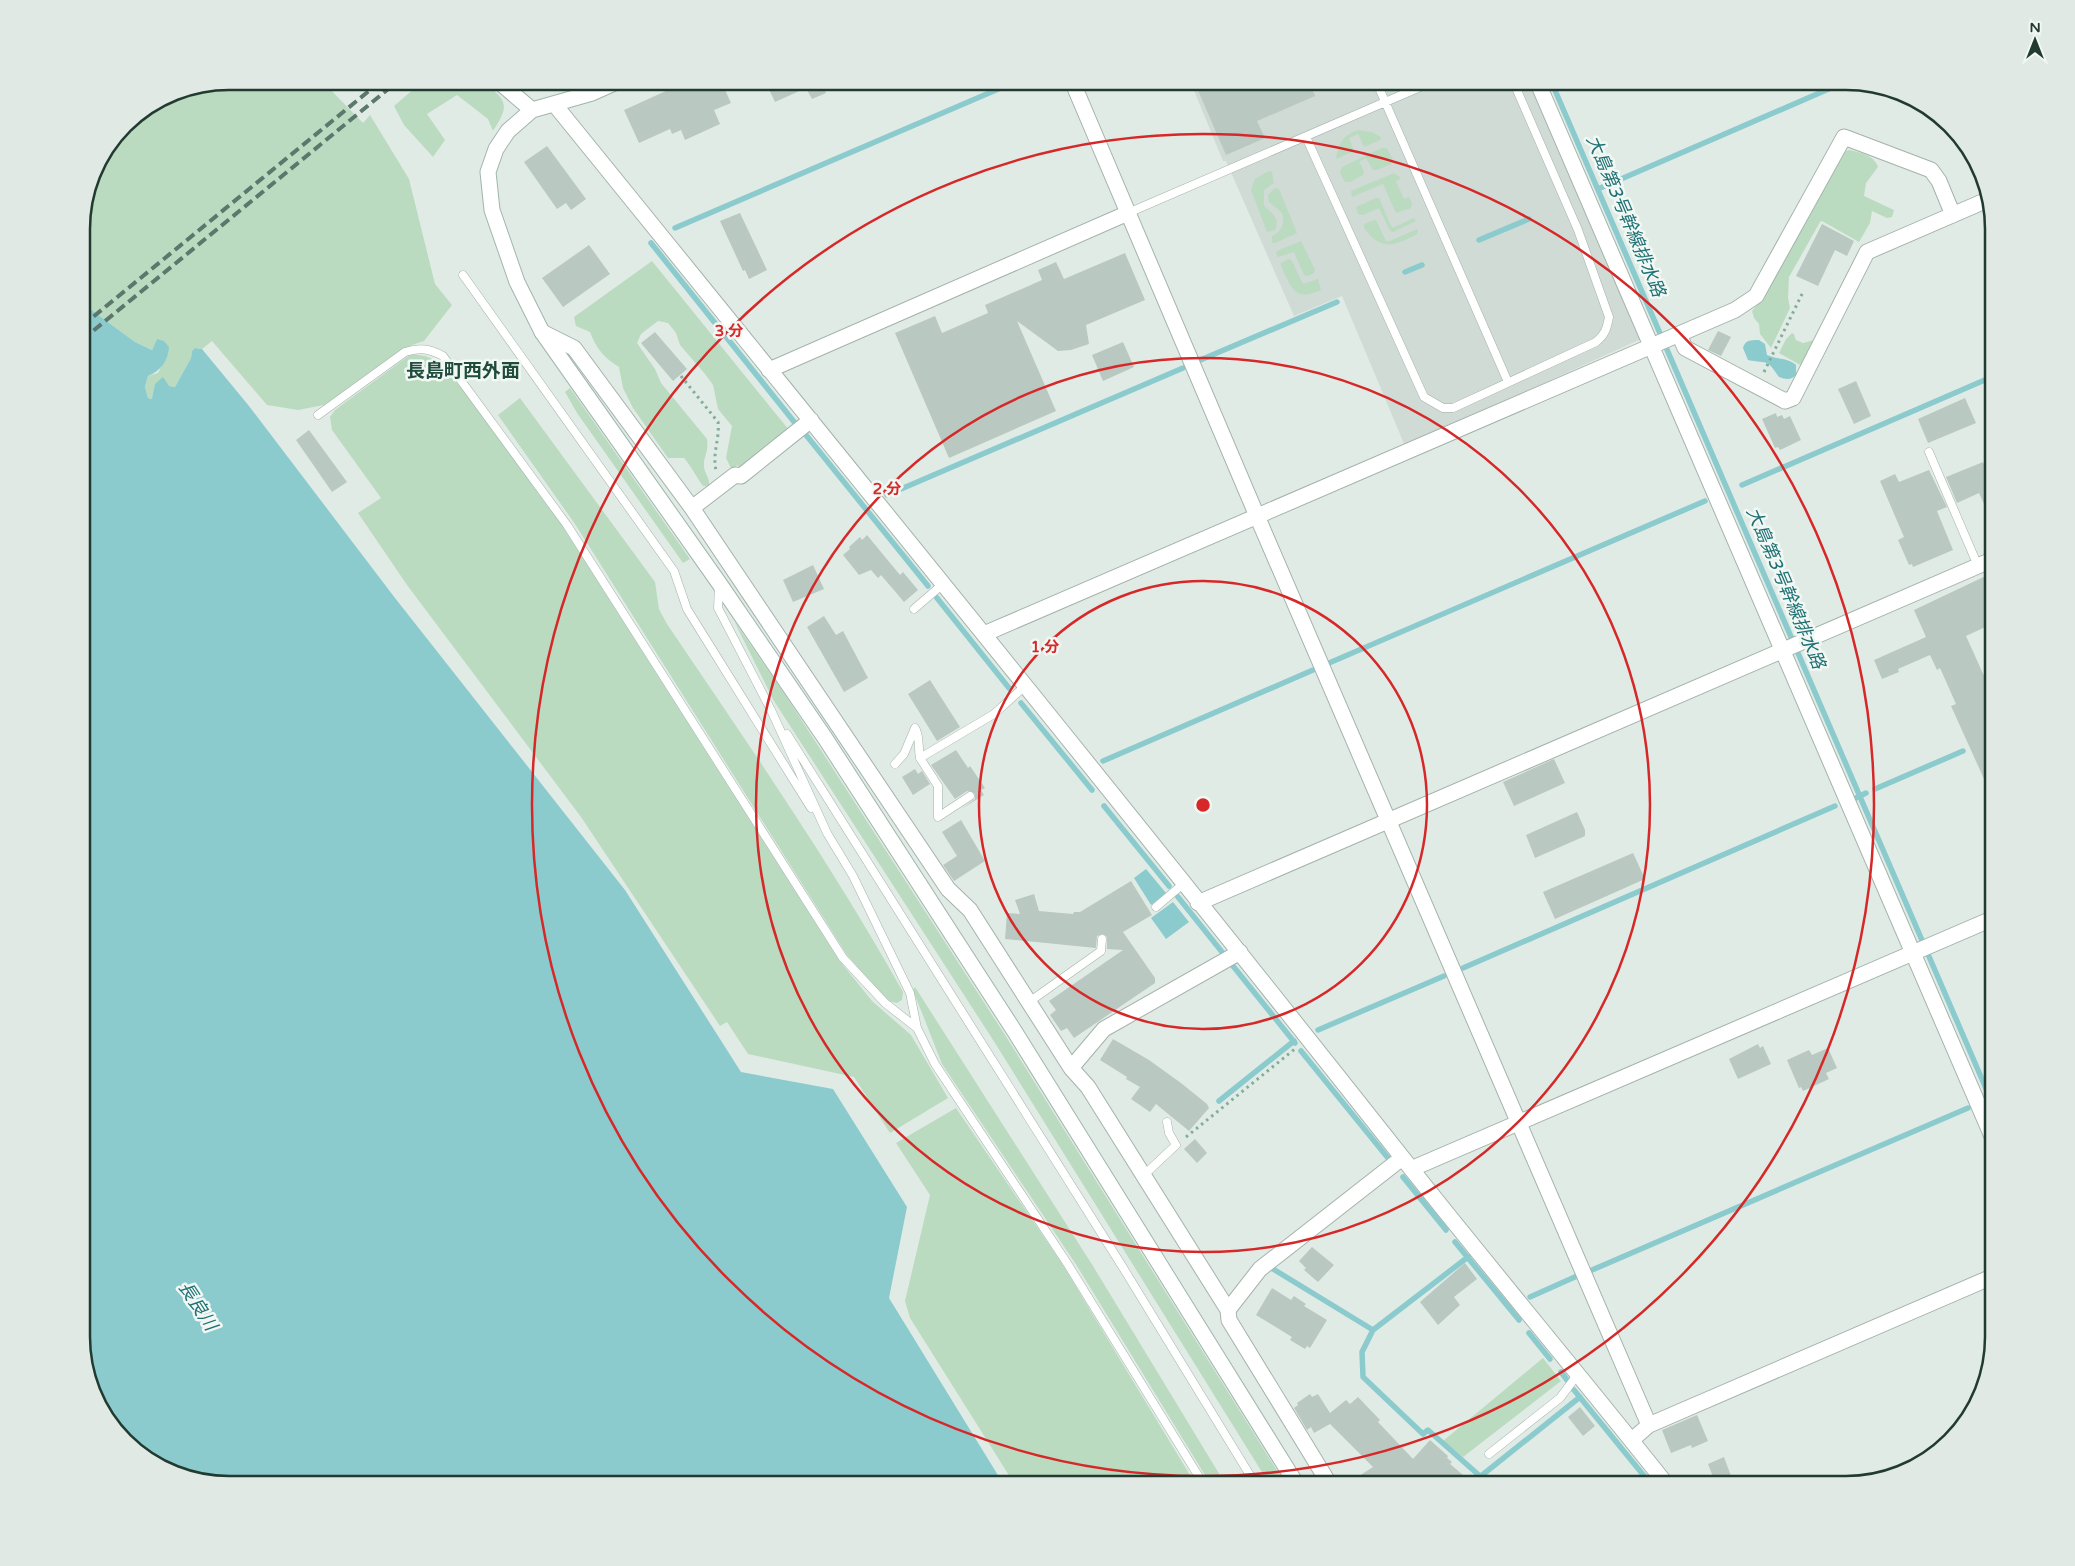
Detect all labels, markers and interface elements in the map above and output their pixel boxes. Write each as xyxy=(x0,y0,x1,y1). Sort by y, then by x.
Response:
north arrow xyxy=(2010,15,2060,65)
text: N xyxy=(2029,19,2041,36)
water label: 大島第3号幹線排水路 xyxy=(1582,132,1671,302)
text: 3 分 xyxy=(715,322,743,340)
district label: 長島町西外面 xyxy=(406,360,520,382)
text: 2 分 xyxy=(873,480,901,498)
water label: 大島第3号幹線排水路 xyxy=(1742,504,1831,674)
text: 1 分 xyxy=(1031,638,1059,656)
centre of rings xyxy=(1194,796,1212,814)
water label: 長良川 xyxy=(174,1277,223,1336)

